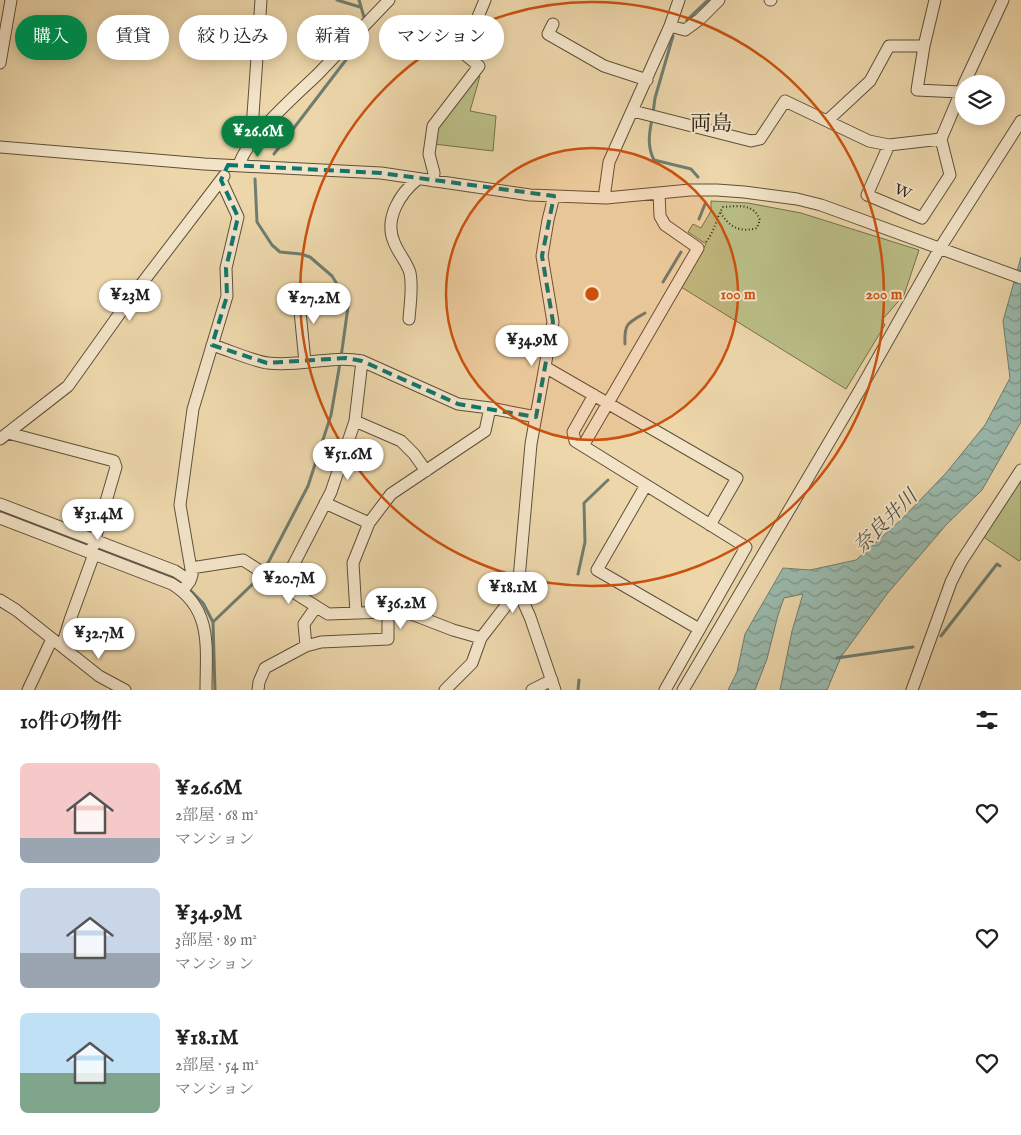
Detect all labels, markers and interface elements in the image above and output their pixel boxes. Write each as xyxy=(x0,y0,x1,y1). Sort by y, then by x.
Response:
chip: 購入 xyxy=(15,15,87,60)
chip: 賃貸 xyxy=(97,15,169,60)
chip: 絞り込み xyxy=(179,15,287,60)
chip: 新着 xyxy=(297,15,369,60)
chip: マンション xyxy=(379,15,504,60)
map controls xyxy=(955,75,1005,125)
button: layers xyxy=(955,75,1005,125)
district label: 両島 xyxy=(690,111,732,138)
pin: ¥26.6M xyxy=(217,116,299,158)
text: ¥26.6M xyxy=(232,122,284,142)
street label: ｗ xyxy=(890,176,916,206)
pin: ¥23M xyxy=(100,280,160,322)
pin: ¥27.2M xyxy=(273,282,355,325)
centre of rings xyxy=(583,285,601,303)
text: 100 m xyxy=(720,285,756,304)
text: 200 m xyxy=(866,285,903,304)
text: ¥23M xyxy=(110,286,150,306)
text: ¥27.2M xyxy=(288,289,340,309)
pin: ¥34.9M xyxy=(491,324,573,367)
text: ¥34.9M xyxy=(506,331,558,351)
pin: ¥51.6M xyxy=(307,438,389,481)
text: ¥51.6M xyxy=(324,445,372,465)
water label: 奈良井川 xyxy=(849,483,925,559)
pin: ¥31.4M xyxy=(57,498,139,541)
text: ¥31.4M xyxy=(73,505,123,525)
pin: ¥20.7M xyxy=(248,562,330,605)
text: ¥20.7M xyxy=(263,569,315,589)
pin: ¥18.1M xyxy=(472,572,554,614)
text: ¥18.1M xyxy=(489,578,537,598)
pin: ¥36.2M xyxy=(360,588,442,630)
text: ¥36.2M xyxy=(376,594,426,614)
pin: ¥32.7M xyxy=(58,618,140,660)
text: ¥32.7M xyxy=(74,624,124,644)
icon: filters xyxy=(973,706,1001,734)
text: 10件の物件 xyxy=(20,709,122,736)
text: ¥26.6M xyxy=(175,775,242,802)
icon: home xyxy=(60,783,120,843)
icon: heart xyxy=(973,799,1001,827)
text: 2部屋 · 68 m² xyxy=(175,806,258,826)
text: マンション xyxy=(175,830,254,850)
text: ¥34.9M xyxy=(175,900,242,927)
icon: home xyxy=(60,908,120,968)
icon: heart xyxy=(973,924,1001,952)
text: 3部屋 · 89 m² xyxy=(175,931,257,951)
text: マンション xyxy=(175,955,254,975)
text: ¥18.1M xyxy=(175,1025,238,1052)
icon: home xyxy=(60,1033,120,1093)
icon: heart xyxy=(973,1049,1001,1077)
text: 2部屋 · 54 m² xyxy=(175,1056,259,1076)
text: マンション xyxy=(175,1080,254,1100)

